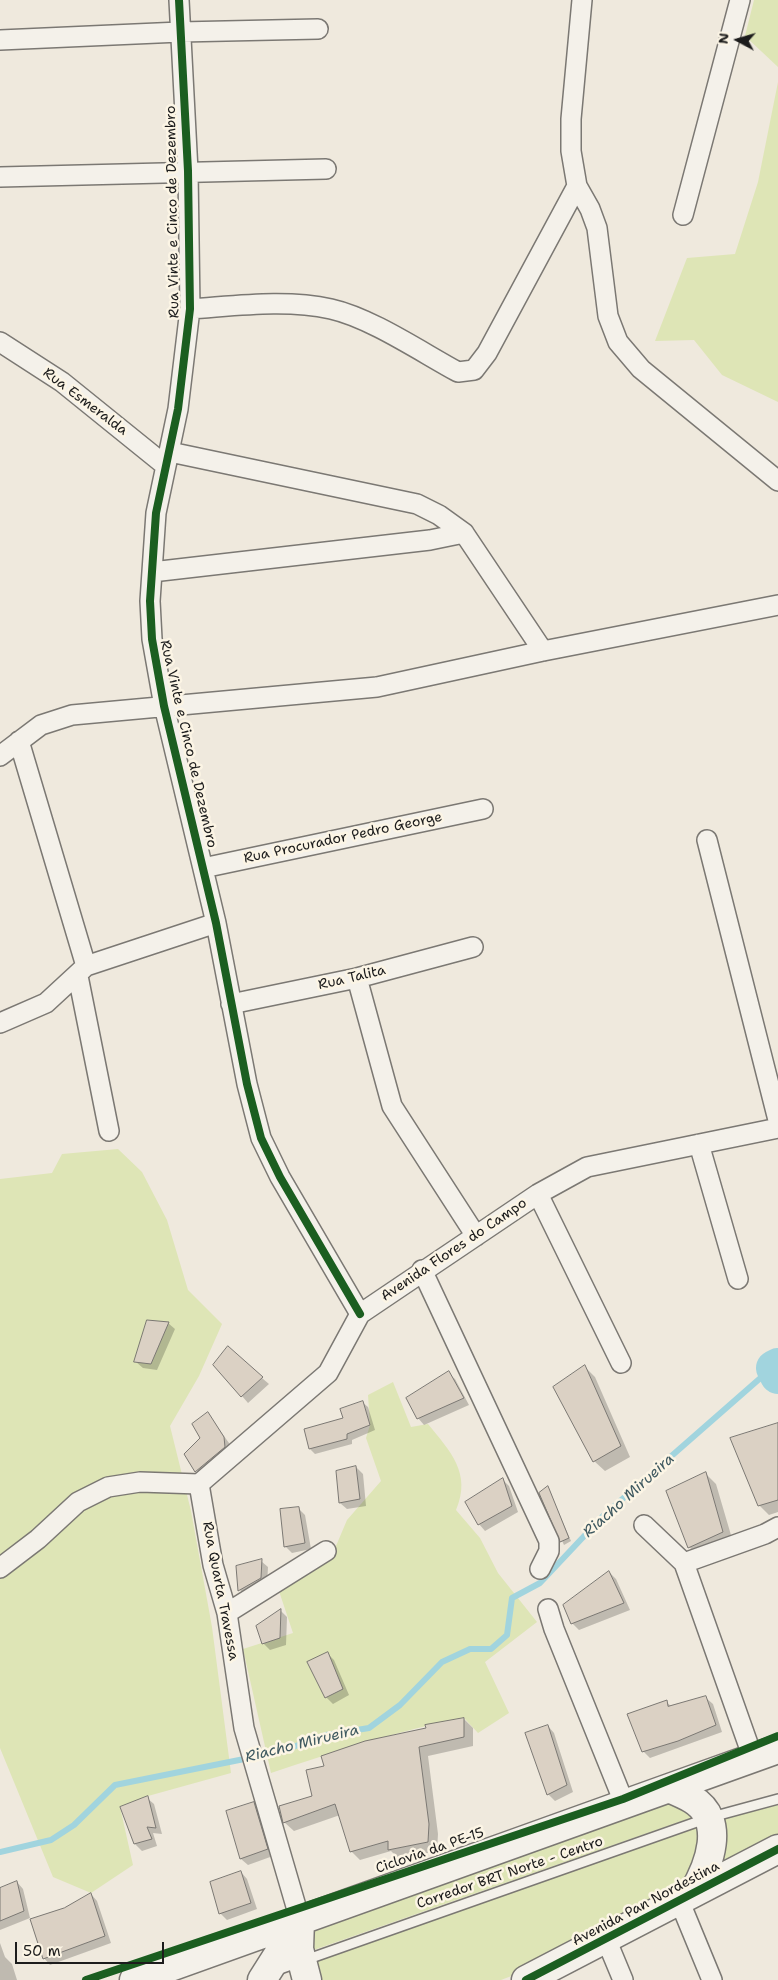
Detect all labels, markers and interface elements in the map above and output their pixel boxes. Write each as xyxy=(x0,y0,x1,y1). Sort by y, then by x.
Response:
north arrow xyxy=(713,15,763,65)
text: N xyxy=(714,32,733,45)
street label: Rua Vinte e Cinco de Dezembro xyxy=(163,105,183,319)
street label: Rua Esmeralda xyxy=(39,365,131,439)
street label: Rua Vinte e Cinco de Dezembro xyxy=(156,638,220,850)
street label: Rua Procurador Pedro George xyxy=(242,809,444,867)
street label: Rua Talita xyxy=(317,962,387,994)
street label: Avenida Flores do Campo xyxy=(378,1195,530,1305)
water label: Riacho Mirueira xyxy=(580,1450,678,1542)
street label: Rua Quarta Travessa xyxy=(198,1520,242,1662)
water label: Riacho Mirueira xyxy=(243,1721,361,1767)
street label: Ciclovia da PE-15 xyxy=(374,1825,486,1877)
street label: Corredor BRT Norte - Centro xyxy=(415,1833,605,1913)
street label: Avenida Pan Nordestina xyxy=(570,1858,722,1950)
scale bar xyxy=(18,1932,166,1964)
text: 50 m xyxy=(23,1941,61,1961)

